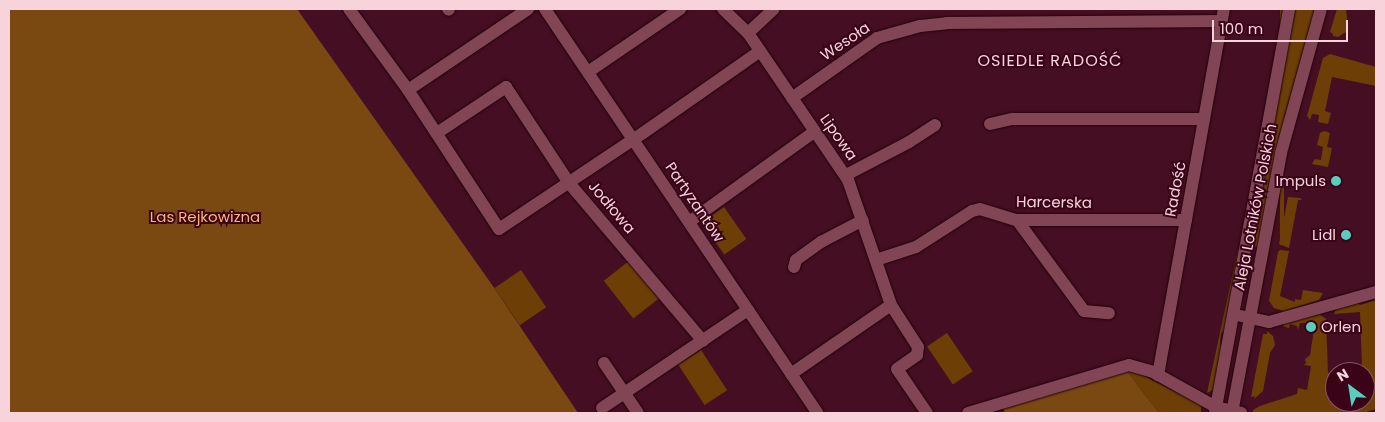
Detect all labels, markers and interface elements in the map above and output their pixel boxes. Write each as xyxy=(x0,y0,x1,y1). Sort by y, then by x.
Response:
scale bar xyxy=(1215,10,1351,42)
street label: Wesoła xyxy=(817,18,873,64)
text: 100 m xyxy=(1220,18,1263,39)
district label: OSIEDLE RADOŚĆ xyxy=(976,51,1124,71)
street label: Lipowa xyxy=(817,110,861,164)
street label: Aleja Lotników Polskich xyxy=(1230,122,1280,292)
street label: Partyzantów xyxy=(662,159,728,245)
street label: Radość xyxy=(1161,160,1189,218)
place label: Impuls xyxy=(1276,172,1326,190)
marker: Impuls xyxy=(1330,175,1342,187)
street label: Jodłowa xyxy=(585,177,639,237)
street label: Harcerska xyxy=(1016,192,1092,212)
park label: Las Rejkowizna xyxy=(150,208,260,226)
place label: Lidl xyxy=(1312,226,1336,244)
marker: Lidl xyxy=(1340,229,1352,241)
place label: Orlen xyxy=(1321,318,1361,336)
marker: Orlen xyxy=(1305,321,1317,333)
north arrow xyxy=(1325,362,1375,412)
text: N xyxy=(1333,364,1352,386)

